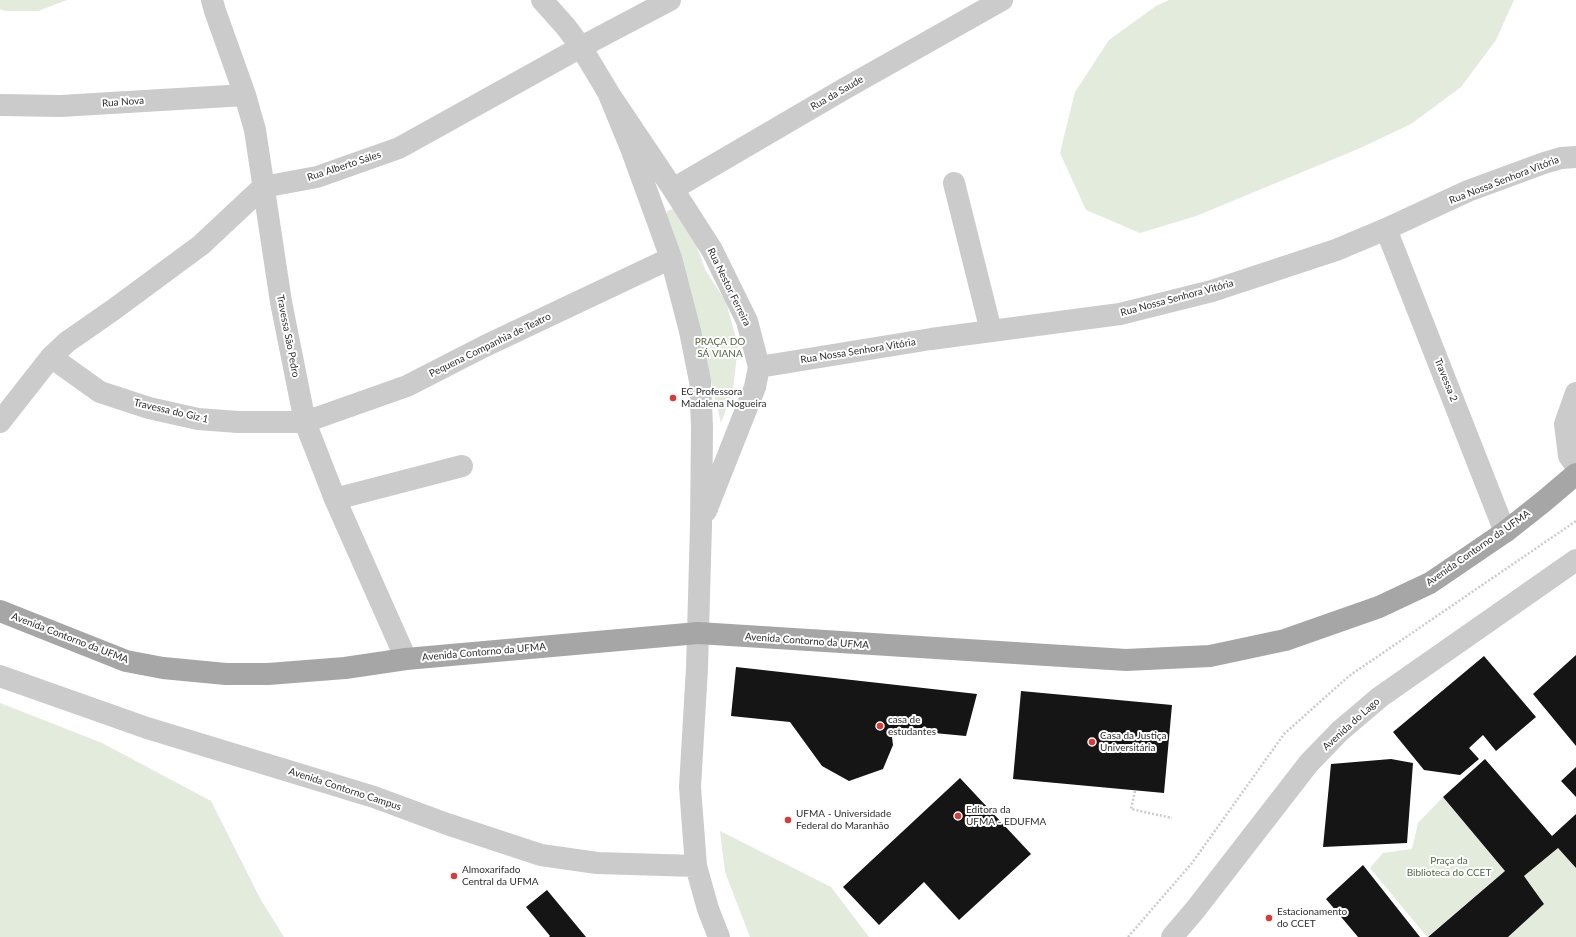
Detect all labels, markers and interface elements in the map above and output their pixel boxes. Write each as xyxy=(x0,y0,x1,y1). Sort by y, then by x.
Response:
street label: Rua da Saude xyxy=(808,73,866,113)
street label: Rua Nova xyxy=(102,95,144,109)
street label: Rua Alberto Sáles xyxy=(306,148,382,184)
street label: Rua Nossa Senhora Vitória xyxy=(1447,154,1561,206)
street label: Rua Nestor Ferreira xyxy=(705,246,753,328)
street label: Rua Nossa Senhora Vitória xyxy=(1119,277,1235,319)
street label: Travessa São Pedro xyxy=(274,294,302,378)
street label: Pequena Companhia de Teatro xyxy=(427,310,553,380)
park label: PRAÇA DO SÁ VIANA xyxy=(695,336,745,360)
street label: Rua Nossa Senhora Vitória xyxy=(800,336,916,366)
street label: Travessa 2 xyxy=(1432,357,1460,403)
place label: EC Professora Madalena Nogueira xyxy=(681,386,767,410)
marker: EC Professora Madalena Nogueira xyxy=(668,393,678,403)
street label: Travessa do Giz 1 xyxy=(133,397,209,425)
street label: Avenida Contorno da UFMA xyxy=(1424,507,1532,589)
street label: Avenida Contorno da UFMA xyxy=(10,610,130,666)
street label: Avenida Contorno da UFMA xyxy=(745,631,869,651)
street label: Avenida Contorno da UFMA xyxy=(422,641,546,663)
street label: Avenida do Lago xyxy=(1320,695,1382,753)
place label: casa de estudantes xyxy=(888,714,936,738)
marker: casa de estudantes xyxy=(875,721,885,731)
place label: Casa da Justiça Universitária xyxy=(1100,730,1167,754)
marker: Casa da Justiça Universitária xyxy=(1087,737,1097,747)
street label: Avenida Contorno Campus xyxy=(287,765,403,813)
place label: Editora da UFMA - EDUFMA xyxy=(966,804,1046,828)
place label: UFMA - Universidade Federal do Maranhão xyxy=(796,808,891,832)
marker: Editora da UFMA - EDUFMA xyxy=(953,811,963,821)
marker: UFMA - Universidade Federal do Maranhão xyxy=(783,815,793,825)
park label: Praça da Biblioteca do CCET xyxy=(1407,855,1491,878)
place label: Almoxarifado Central da UFMA xyxy=(462,864,539,888)
marker: Almoxarifado Central da UFMA xyxy=(449,871,459,881)
place label: Estacionamento do CCET xyxy=(1277,906,1347,930)
marker: Estacionamento do CCET xyxy=(1264,913,1274,923)

